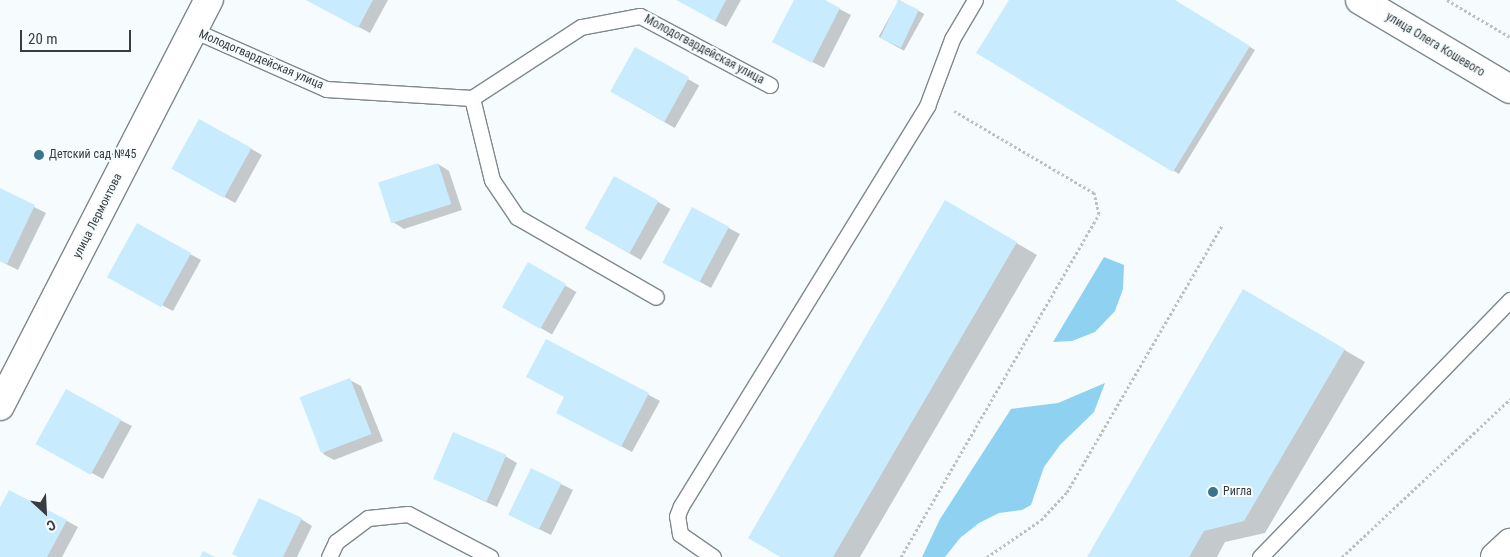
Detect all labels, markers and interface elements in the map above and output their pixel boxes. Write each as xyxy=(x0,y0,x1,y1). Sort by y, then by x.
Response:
street label: улица Олега Кошевого xyxy=(1383,10,1487,80)
street label: Молодогвардейская улица xyxy=(641,12,767,88)
scale bar xyxy=(22,20,134,52)
street label: Молодогвардейская улица xyxy=(196,27,326,93)
text: 20 m xyxy=(28,30,58,48)
place label: Детский сад №45 xyxy=(49,148,136,162)
marker: Детский сад №45 xyxy=(33,149,45,161)
street label: улица Лермонтова xyxy=(70,171,126,261)
place label: Ригла xyxy=(1223,485,1252,499)
marker: Ригла xyxy=(1207,486,1219,498)
north arrow xyxy=(20,487,70,537)
text: С xyxy=(44,517,58,535)

